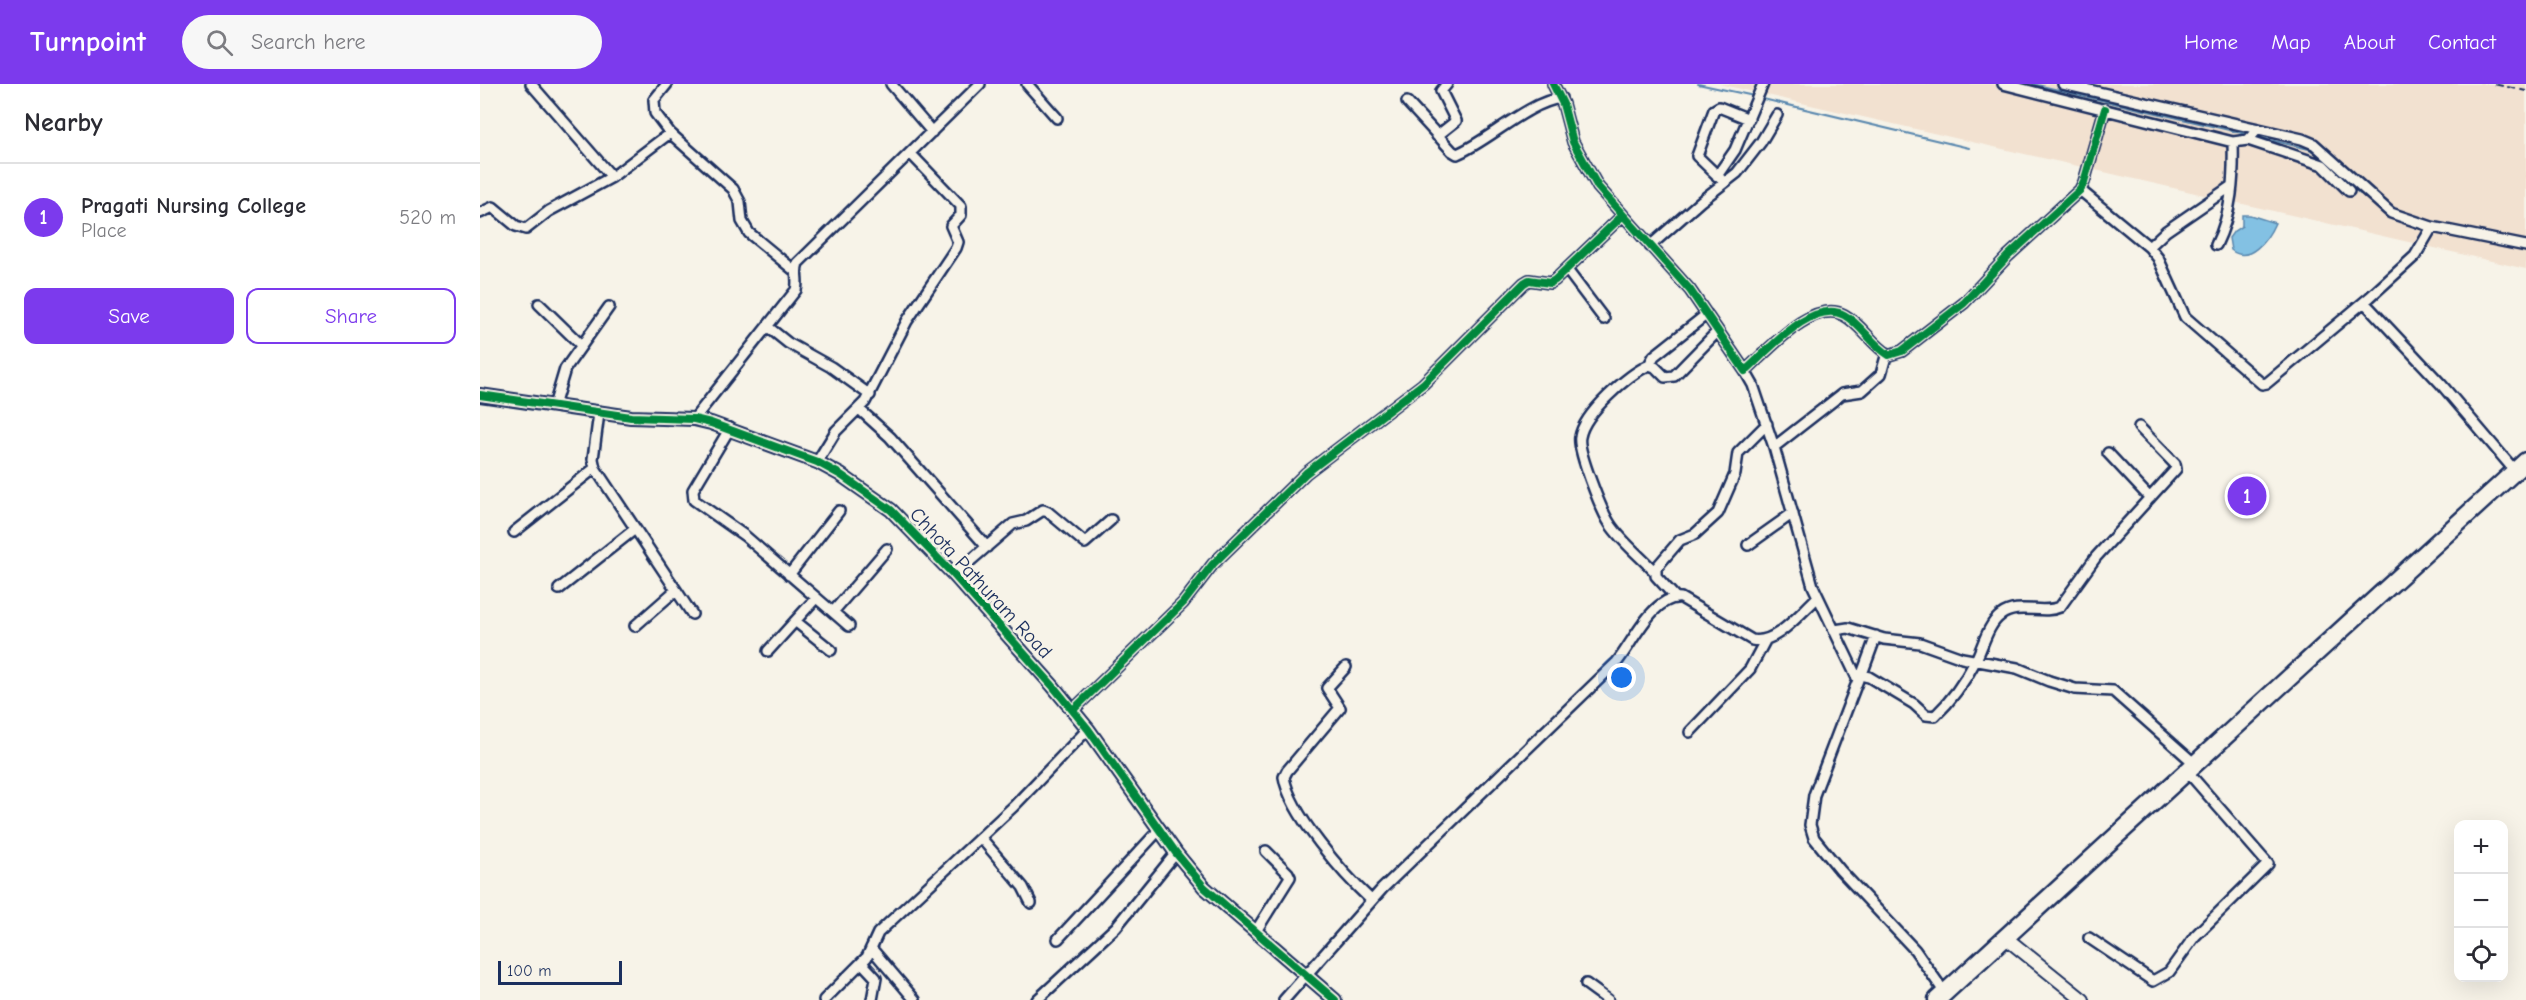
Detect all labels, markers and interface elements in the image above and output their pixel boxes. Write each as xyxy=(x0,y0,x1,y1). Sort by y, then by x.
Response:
search box xyxy=(182,15,602,69)
text: Turnpoint xyxy=(30,26,146,58)
icon: search xyxy=(203,26,236,59)
text: Search here xyxy=(251,29,365,55)
text: Home xyxy=(2184,30,2238,54)
text: Map xyxy=(2271,30,2311,54)
text: About xyxy=(2344,30,2395,54)
text: Contact xyxy=(2428,30,2496,54)
text: Nearby xyxy=(24,108,103,138)
text: Pragati Nursing College xyxy=(81,193,306,219)
text: 1 xyxy=(40,206,47,229)
text: 520 m xyxy=(399,206,456,229)
text: Place xyxy=(81,219,127,242)
button: Save xyxy=(24,288,234,344)
button: Share xyxy=(246,288,456,344)
pin: 1 xyxy=(2228,474,2266,518)
street label: Chhota Pathuram Road xyxy=(905,503,1057,663)
your location xyxy=(1607,663,1636,692)
map controls xyxy=(2454,820,2508,982)
button: + xyxy=(2454,820,2508,874)
button: − xyxy=(2454,874,2508,928)
button: locate xyxy=(2454,928,2508,982)
scale bar xyxy=(498,958,622,986)
text: 100 m xyxy=(507,962,551,980)

